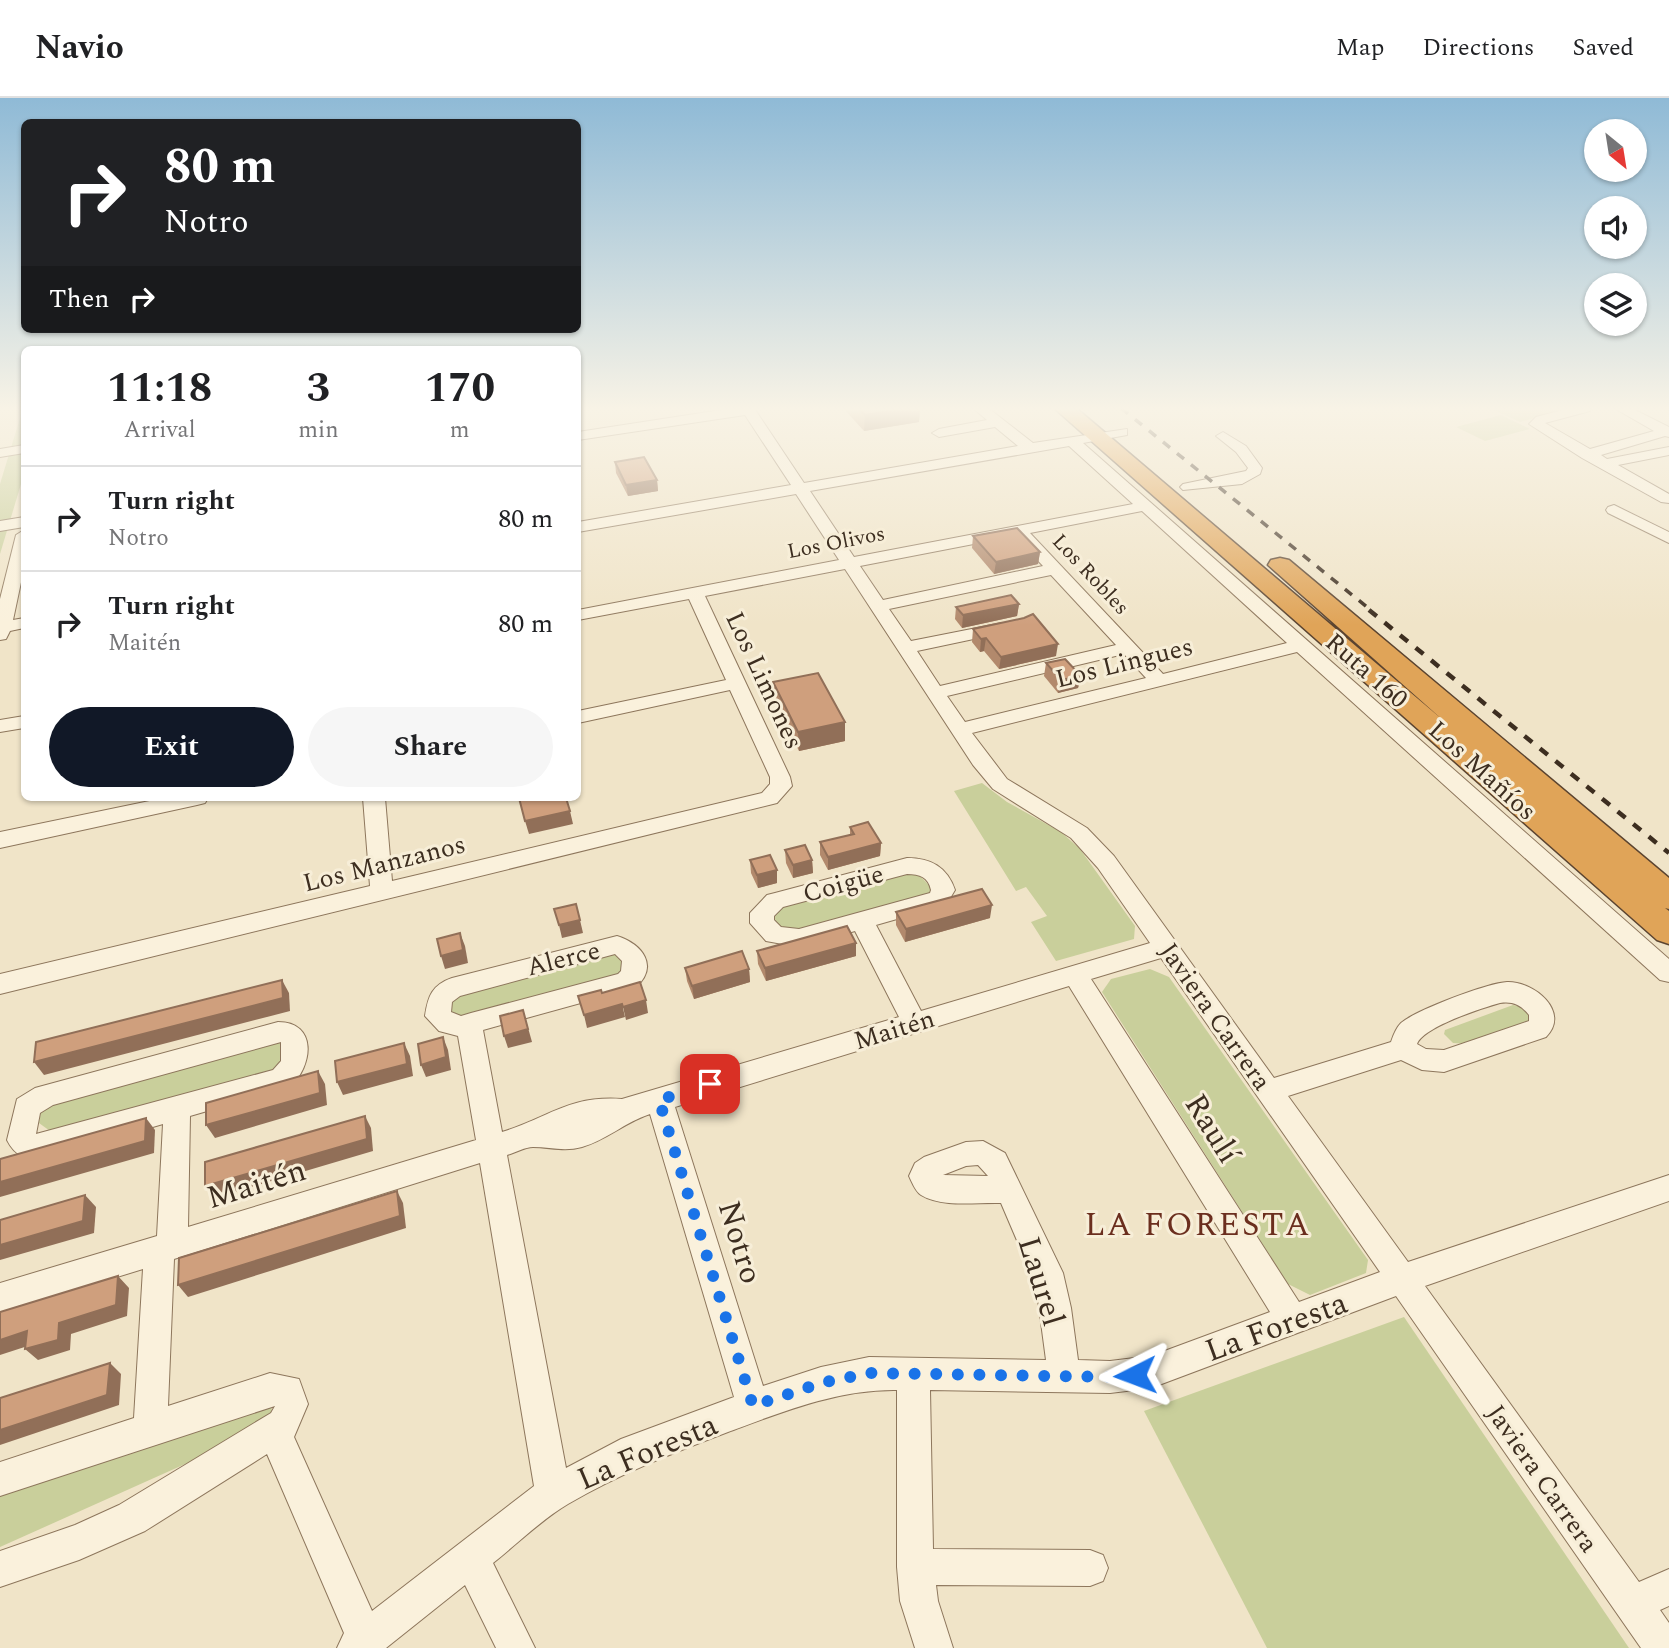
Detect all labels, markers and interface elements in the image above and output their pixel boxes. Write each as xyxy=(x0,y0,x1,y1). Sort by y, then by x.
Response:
text: Navio xyxy=(35,23,124,73)
text: Map xyxy=(1336,30,1384,66)
text: Directions xyxy=(1422,30,1534,66)
text: Saved xyxy=(1572,30,1634,66)
north arrow xyxy=(1584,119,1647,182)
map controls xyxy=(1584,119,1647,336)
text: 80 m xyxy=(164,130,275,205)
icon: right xyxy=(49,147,140,238)
button: sound xyxy=(1584,196,1647,259)
text: Notro xyxy=(164,198,248,247)
button: layers xyxy=(1584,273,1647,336)
text: Then xyxy=(49,279,109,319)
icon: right xyxy=(123,280,161,318)
text: 11:18 xyxy=(107,357,212,420)
text: 3 xyxy=(307,357,330,420)
text: 170 xyxy=(424,357,495,420)
text: Arrival xyxy=(124,413,195,448)
text: min xyxy=(298,413,339,448)
text: m xyxy=(450,413,470,448)
text: Turn right xyxy=(108,481,235,521)
text: 80 m xyxy=(498,499,553,539)
icon: right xyxy=(49,500,87,538)
street label: Los Olivos xyxy=(784,518,888,568)
text: Notro xyxy=(108,521,169,556)
street label: Los Robles xyxy=(1044,527,1136,623)
text: Turn right xyxy=(108,586,235,626)
text: 80 m xyxy=(498,604,553,644)
icon: right xyxy=(49,605,87,643)
street label: Los Limones xyxy=(715,605,814,756)
street label: Ruta 160 xyxy=(1316,623,1417,718)
text: Maitén xyxy=(108,626,181,661)
street label: Los Lingues xyxy=(1051,627,1197,699)
button: Exit xyxy=(49,707,294,787)
button: Share xyxy=(308,707,553,787)
street label: Los Mañíos xyxy=(1419,711,1546,831)
street label: Los Manzanos xyxy=(299,824,470,904)
street label: Coigüe xyxy=(798,854,888,914)
street label: Alerce xyxy=(522,931,604,987)
street label: Javiera Carrera xyxy=(1149,934,1281,1099)
street label: Maitén xyxy=(849,999,940,1061)
pin xyxy=(680,1054,740,1114)
icon: arrive xyxy=(691,1065,729,1103)
street label: Raulí xyxy=(1171,1084,1253,1175)
street label: Maitén xyxy=(201,1146,312,1223)
street label: Notro xyxy=(704,1195,775,1290)
district label: LA FORESTA xyxy=(1085,1200,1311,1250)
street label: Laurel xyxy=(1004,1231,1077,1332)
street label: La Foresta xyxy=(1198,1279,1355,1376)
position arrow xyxy=(1098,1338,1172,1412)
street label: Javiera Carrera xyxy=(1476,1396,1608,1561)
street label: La Foresta xyxy=(570,1401,726,1504)

